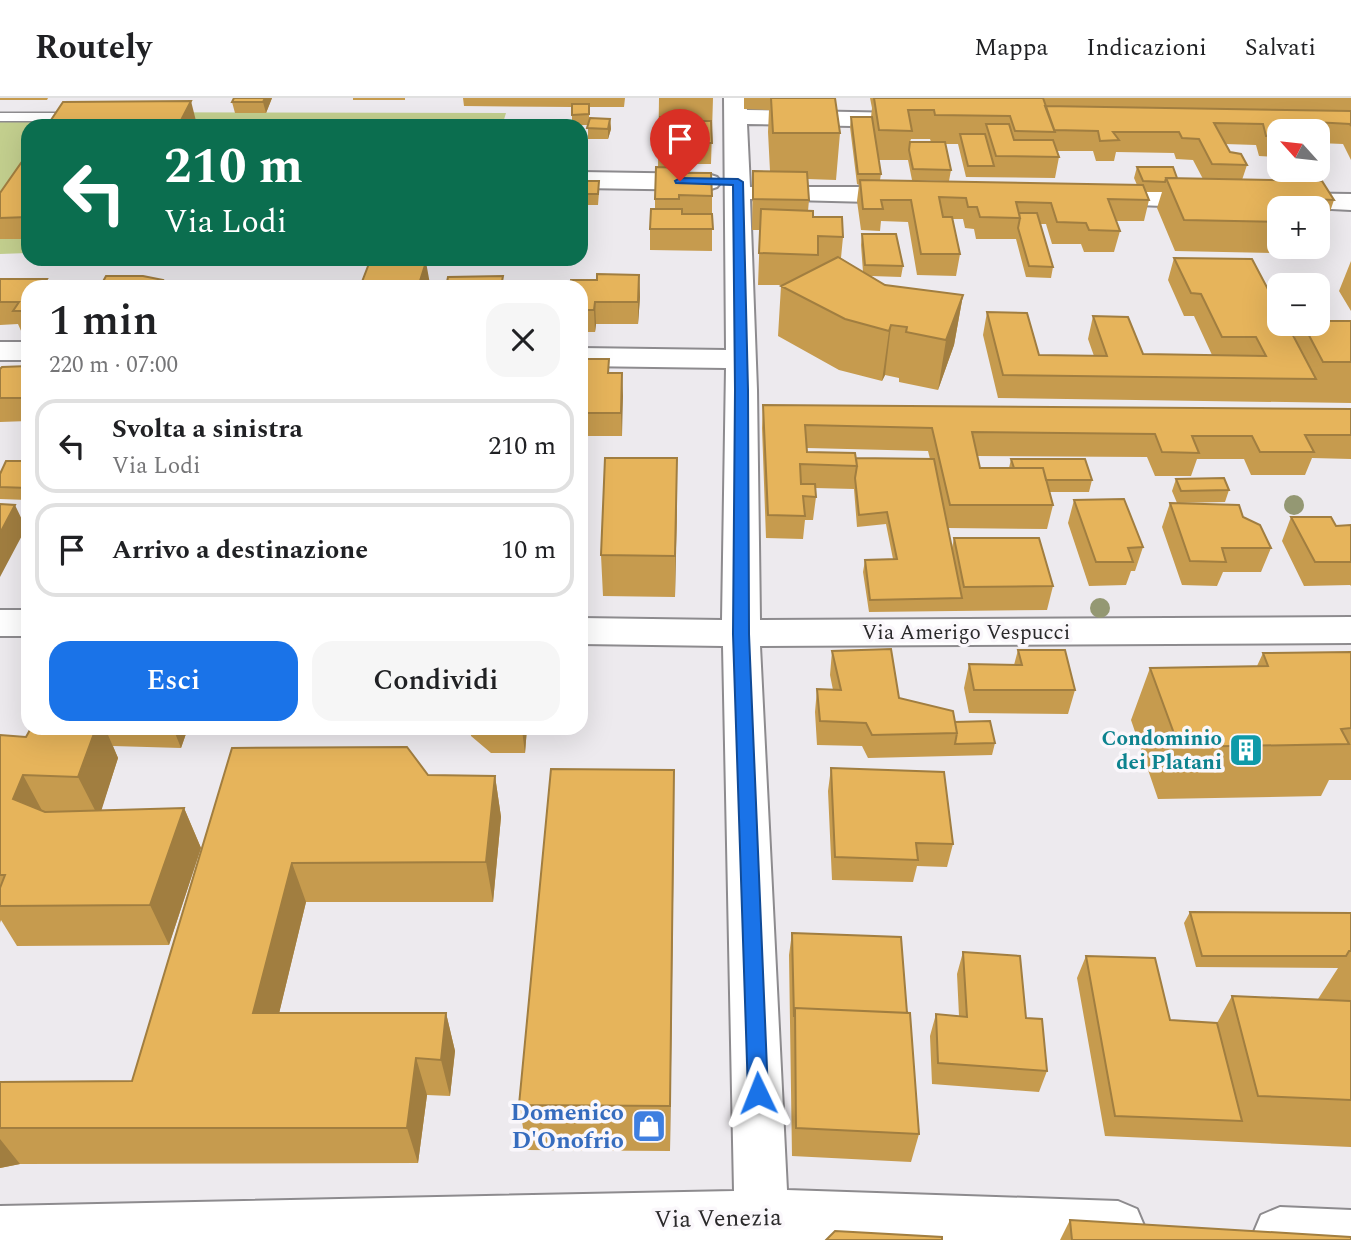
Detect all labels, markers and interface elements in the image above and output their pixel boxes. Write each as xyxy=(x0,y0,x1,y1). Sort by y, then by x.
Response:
text: Routely xyxy=(35,23,152,73)
text: Mappa xyxy=(974,30,1048,66)
text: Indicazioni xyxy=(1086,30,1207,66)
text: Salvati xyxy=(1245,30,1316,66)
pin xyxy=(650,109,710,181)
north arrow xyxy=(1267,119,1330,182)
map controls xyxy=(1267,119,1330,336)
icon: arrive xyxy=(661,120,699,158)
text: 210 m xyxy=(164,130,303,205)
icon: left xyxy=(49,147,140,238)
button: + xyxy=(1267,196,1330,259)
text: Via Lodi xyxy=(164,198,287,247)
button: − xyxy=(1267,273,1330,336)
text: 1 min xyxy=(49,290,158,353)
button: close xyxy=(486,303,560,377)
text: 220 m · 07:00 xyxy=(49,348,178,383)
text: Svolta a sinistra xyxy=(112,409,303,449)
text: 210 m xyxy=(488,426,556,466)
icon: left xyxy=(53,427,91,465)
text: Via Lodi xyxy=(112,449,200,484)
text: Arrivo a destinazione xyxy=(112,530,368,570)
text: 10 m xyxy=(501,530,556,570)
icon: arrive xyxy=(53,531,91,569)
street label: Via Amerigo Vespucci xyxy=(862,617,1070,649)
button: Esci xyxy=(49,641,298,721)
button: Condividi xyxy=(312,641,560,721)
place label: Condominio dei Platani xyxy=(1102,723,1222,779)
building icon: Condominio dei Platani xyxy=(1227,731,1265,769)
position arrow xyxy=(721,1056,795,1130)
place label: Domenico D'Onofrio xyxy=(511,1095,624,1159)
shop icon: Domenico D'Onofrio xyxy=(630,1107,668,1145)
street label: Via Venezia xyxy=(654,1200,782,1238)

